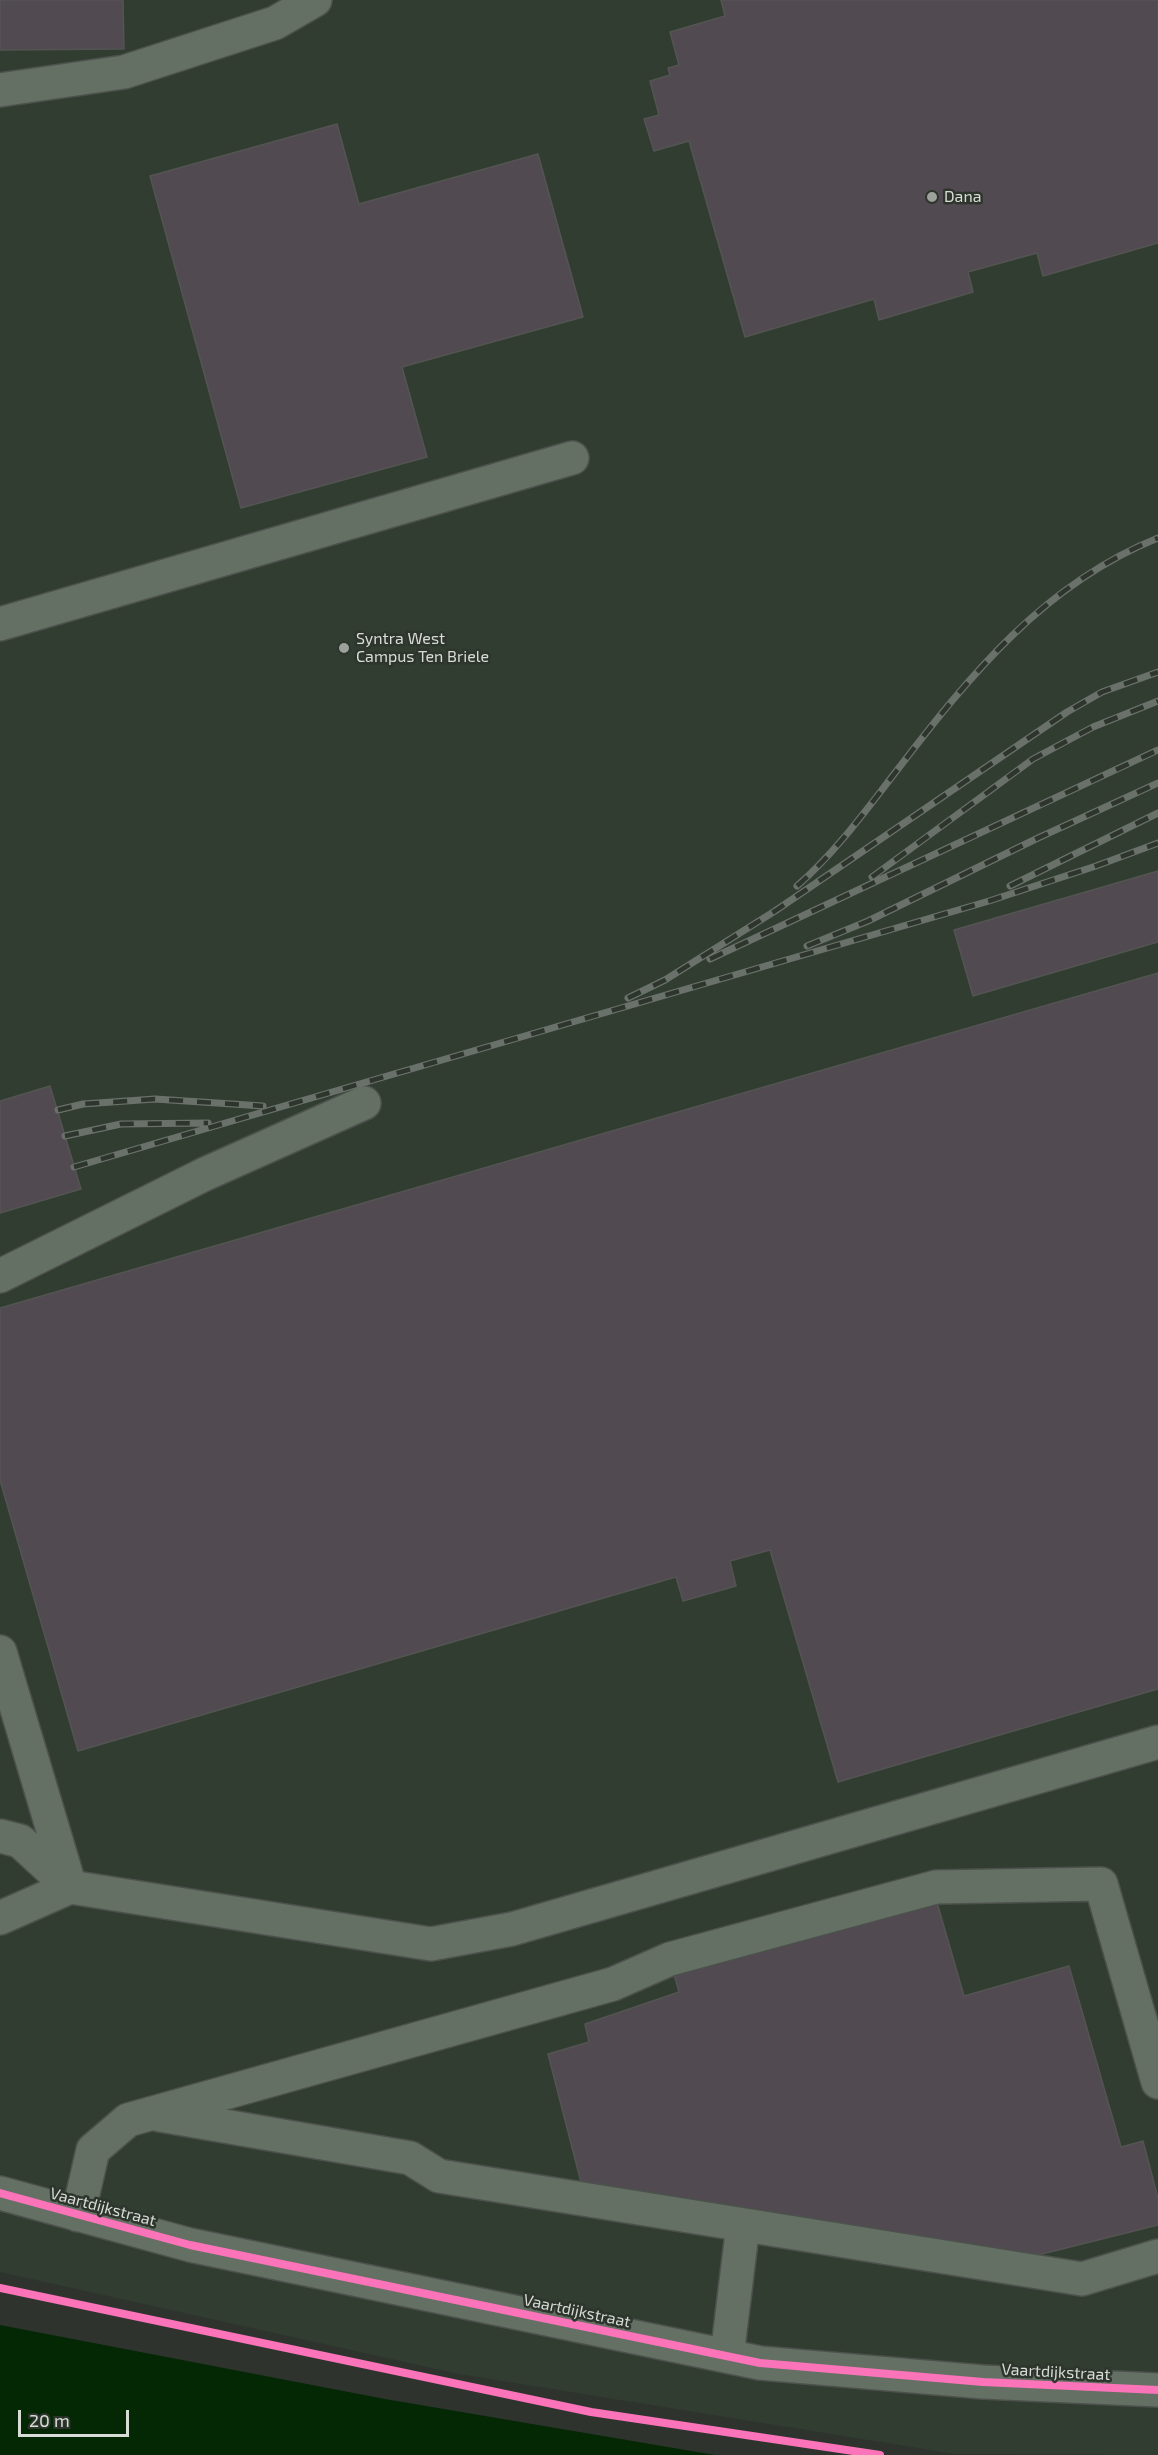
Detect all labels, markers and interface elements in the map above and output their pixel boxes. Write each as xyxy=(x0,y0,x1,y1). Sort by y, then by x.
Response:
place label: Dana xyxy=(944,187,981,207)
marker: Dana xyxy=(925,190,939,204)
place label: Syntra West Campus Ten Briele xyxy=(356,629,489,667)
marker: Syntra West Campus Ten Briele xyxy=(337,641,351,655)
street label: Vaartdijkstraat xyxy=(48,2184,158,2230)
street label: Vaartdijkstraat xyxy=(522,2290,632,2332)
street label: Vaartdijkstraat xyxy=(1001,2360,1111,2384)
scale bar xyxy=(21,2398,132,2436)
text: 20 m xyxy=(29,2409,70,2431)

